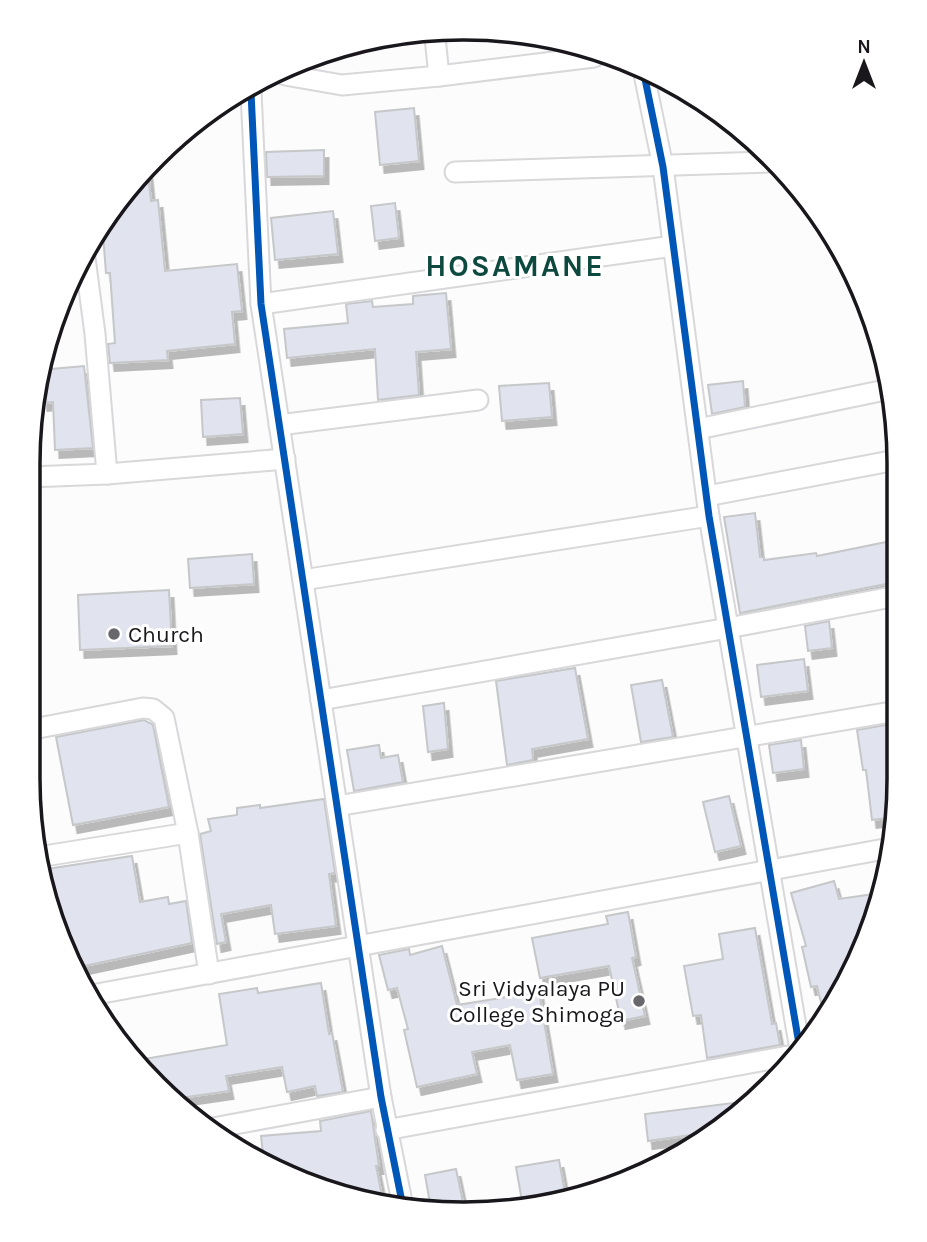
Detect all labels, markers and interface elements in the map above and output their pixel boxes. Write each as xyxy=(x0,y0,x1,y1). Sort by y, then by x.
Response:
north arrow xyxy=(829,28,899,98)
text: N xyxy=(857,36,871,58)
district label: HOSAMANE xyxy=(425,248,605,284)
place label: Church xyxy=(128,621,204,648)
marker: Church xyxy=(106,626,122,642)
place label: Sri Vidyalaya PU College Shimoga xyxy=(449,975,625,1028)
marker: Sri Vidyalaya PU College Shimoga xyxy=(631,993,647,1009)

